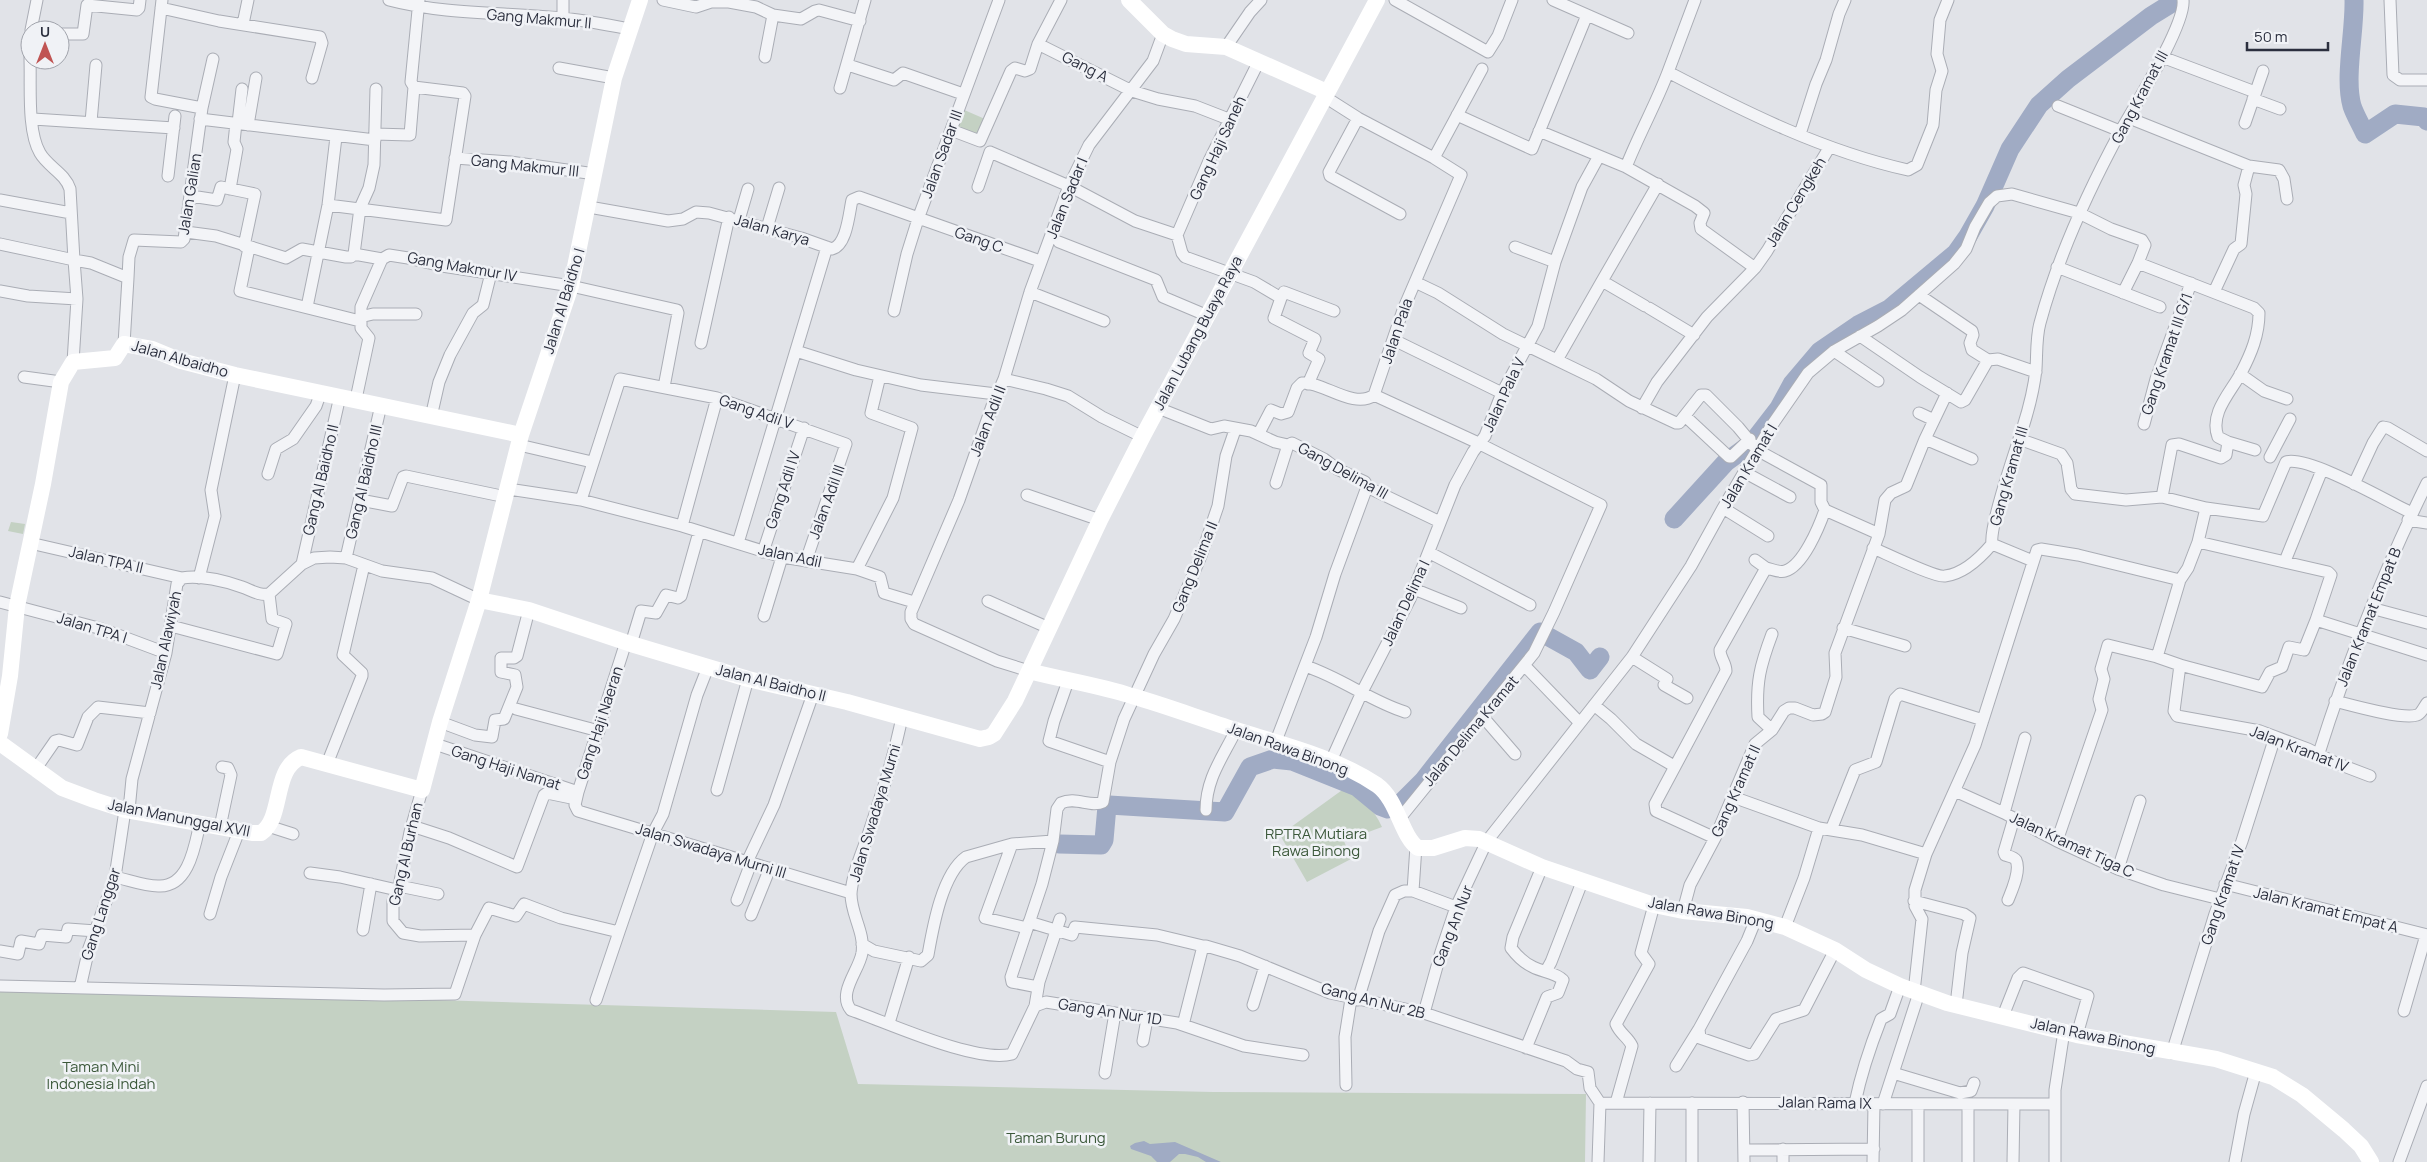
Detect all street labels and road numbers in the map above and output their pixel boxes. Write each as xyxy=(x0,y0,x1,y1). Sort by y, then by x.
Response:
street label: Gang Makmur II xyxy=(486,3,592,34)
street label: Gang A xyxy=(1059,46,1112,87)
street label: Gang Kramat III xyxy=(2106,47,2173,147)
street label: Gang Haji Saneh xyxy=(1184,92,1251,203)
street label: Jalan Sadar III xyxy=(916,107,967,201)
street label: Gang Makmur III xyxy=(470,149,580,182)
street label: Jalan Galian xyxy=(173,152,206,236)
street label: Jalan Cengkeh xyxy=(1761,153,1831,250)
street label: Jalan Sadar I xyxy=(1041,154,1092,241)
street label: Jalan Karya xyxy=(732,209,812,250)
street label: Gang C xyxy=(952,221,1007,258)
street label: Jalan Al Baidho I xyxy=(538,246,590,356)
street label: Gang Makmur IV xyxy=(406,247,518,286)
street label: Jalan Lubang Buaya Raya xyxy=(1148,252,1247,414)
street label: Gang Kramat III G/1 xyxy=(2136,290,2197,418)
street label: Jalan Pala xyxy=(1376,295,1418,366)
street label: Jalan Albaidho xyxy=(129,335,231,382)
street label: Jalan Pala V xyxy=(1477,354,1530,435)
street label: Jalan Adil II xyxy=(964,382,1011,459)
street label: Gang Adil V xyxy=(716,389,796,434)
street label: Jalan Kramat I xyxy=(1715,420,1782,512)
street label: Gang Al Baidho II xyxy=(298,422,344,538)
street label: Gang Al Baidho III xyxy=(340,423,387,541)
street label: Gang Kramat III xyxy=(1984,424,2033,528)
street label: Gang Delima III xyxy=(1294,437,1392,504)
street label: Gang Adil IV xyxy=(760,448,805,531)
street label: Jalan Adil III xyxy=(803,462,850,542)
street label: Gang Delima II xyxy=(1167,518,1222,616)
street label: Jalan Adil xyxy=(756,539,824,572)
street label: Jalan TPA II xyxy=(67,541,145,578)
street label: Jalan Kramat Empat B xyxy=(2331,544,2406,689)
street label: Jalan Delima I xyxy=(1376,556,1435,649)
street label: Jalan Alawiyah xyxy=(145,589,186,691)
street label: Jalan TPA I xyxy=(55,607,130,648)
street label: Jalan Al Baidho II xyxy=(714,659,828,706)
street label: Gang Haji Naeran xyxy=(571,663,628,782)
street label: Jalan Delima Kramat xyxy=(1418,671,1523,790)
street label: Jalan Rawa Binong xyxy=(1225,717,1351,780)
street label: Jalan Kramat IV xyxy=(2247,720,2351,777)
street label: Gang Haji Namat xyxy=(449,740,564,795)
street label: Gang Kramat II xyxy=(1706,741,1765,840)
street label: Jalan Swadaya Murni xyxy=(844,742,905,884)
street label: Jalan Manunggal XVII xyxy=(106,793,252,842)
street label: Gang Al Burhan xyxy=(383,800,428,908)
street label: Jalan Kramat Tiga C xyxy=(2007,807,2138,883)
street label: Jalan Swadaya Murni III xyxy=(633,818,789,883)
street label: Gang Kramat IV xyxy=(2196,842,2249,948)
street label: Gang Langgar xyxy=(76,864,126,963)
street label: Jalan Kramat Empat A xyxy=(2252,881,2401,938)
street label: Gang An Nur xyxy=(1427,882,1478,970)
street label: Jalan Rawa Binong xyxy=(1647,891,1776,934)
street label: Gang An Nur 2B xyxy=(1319,977,1427,1024)
street label: Gang An Nur 1D xyxy=(1057,993,1163,1030)
street label: Jalan Rawa Binong xyxy=(2029,1012,2157,1059)
street label: Jalan Rama IX xyxy=(1778,1091,1872,1114)

